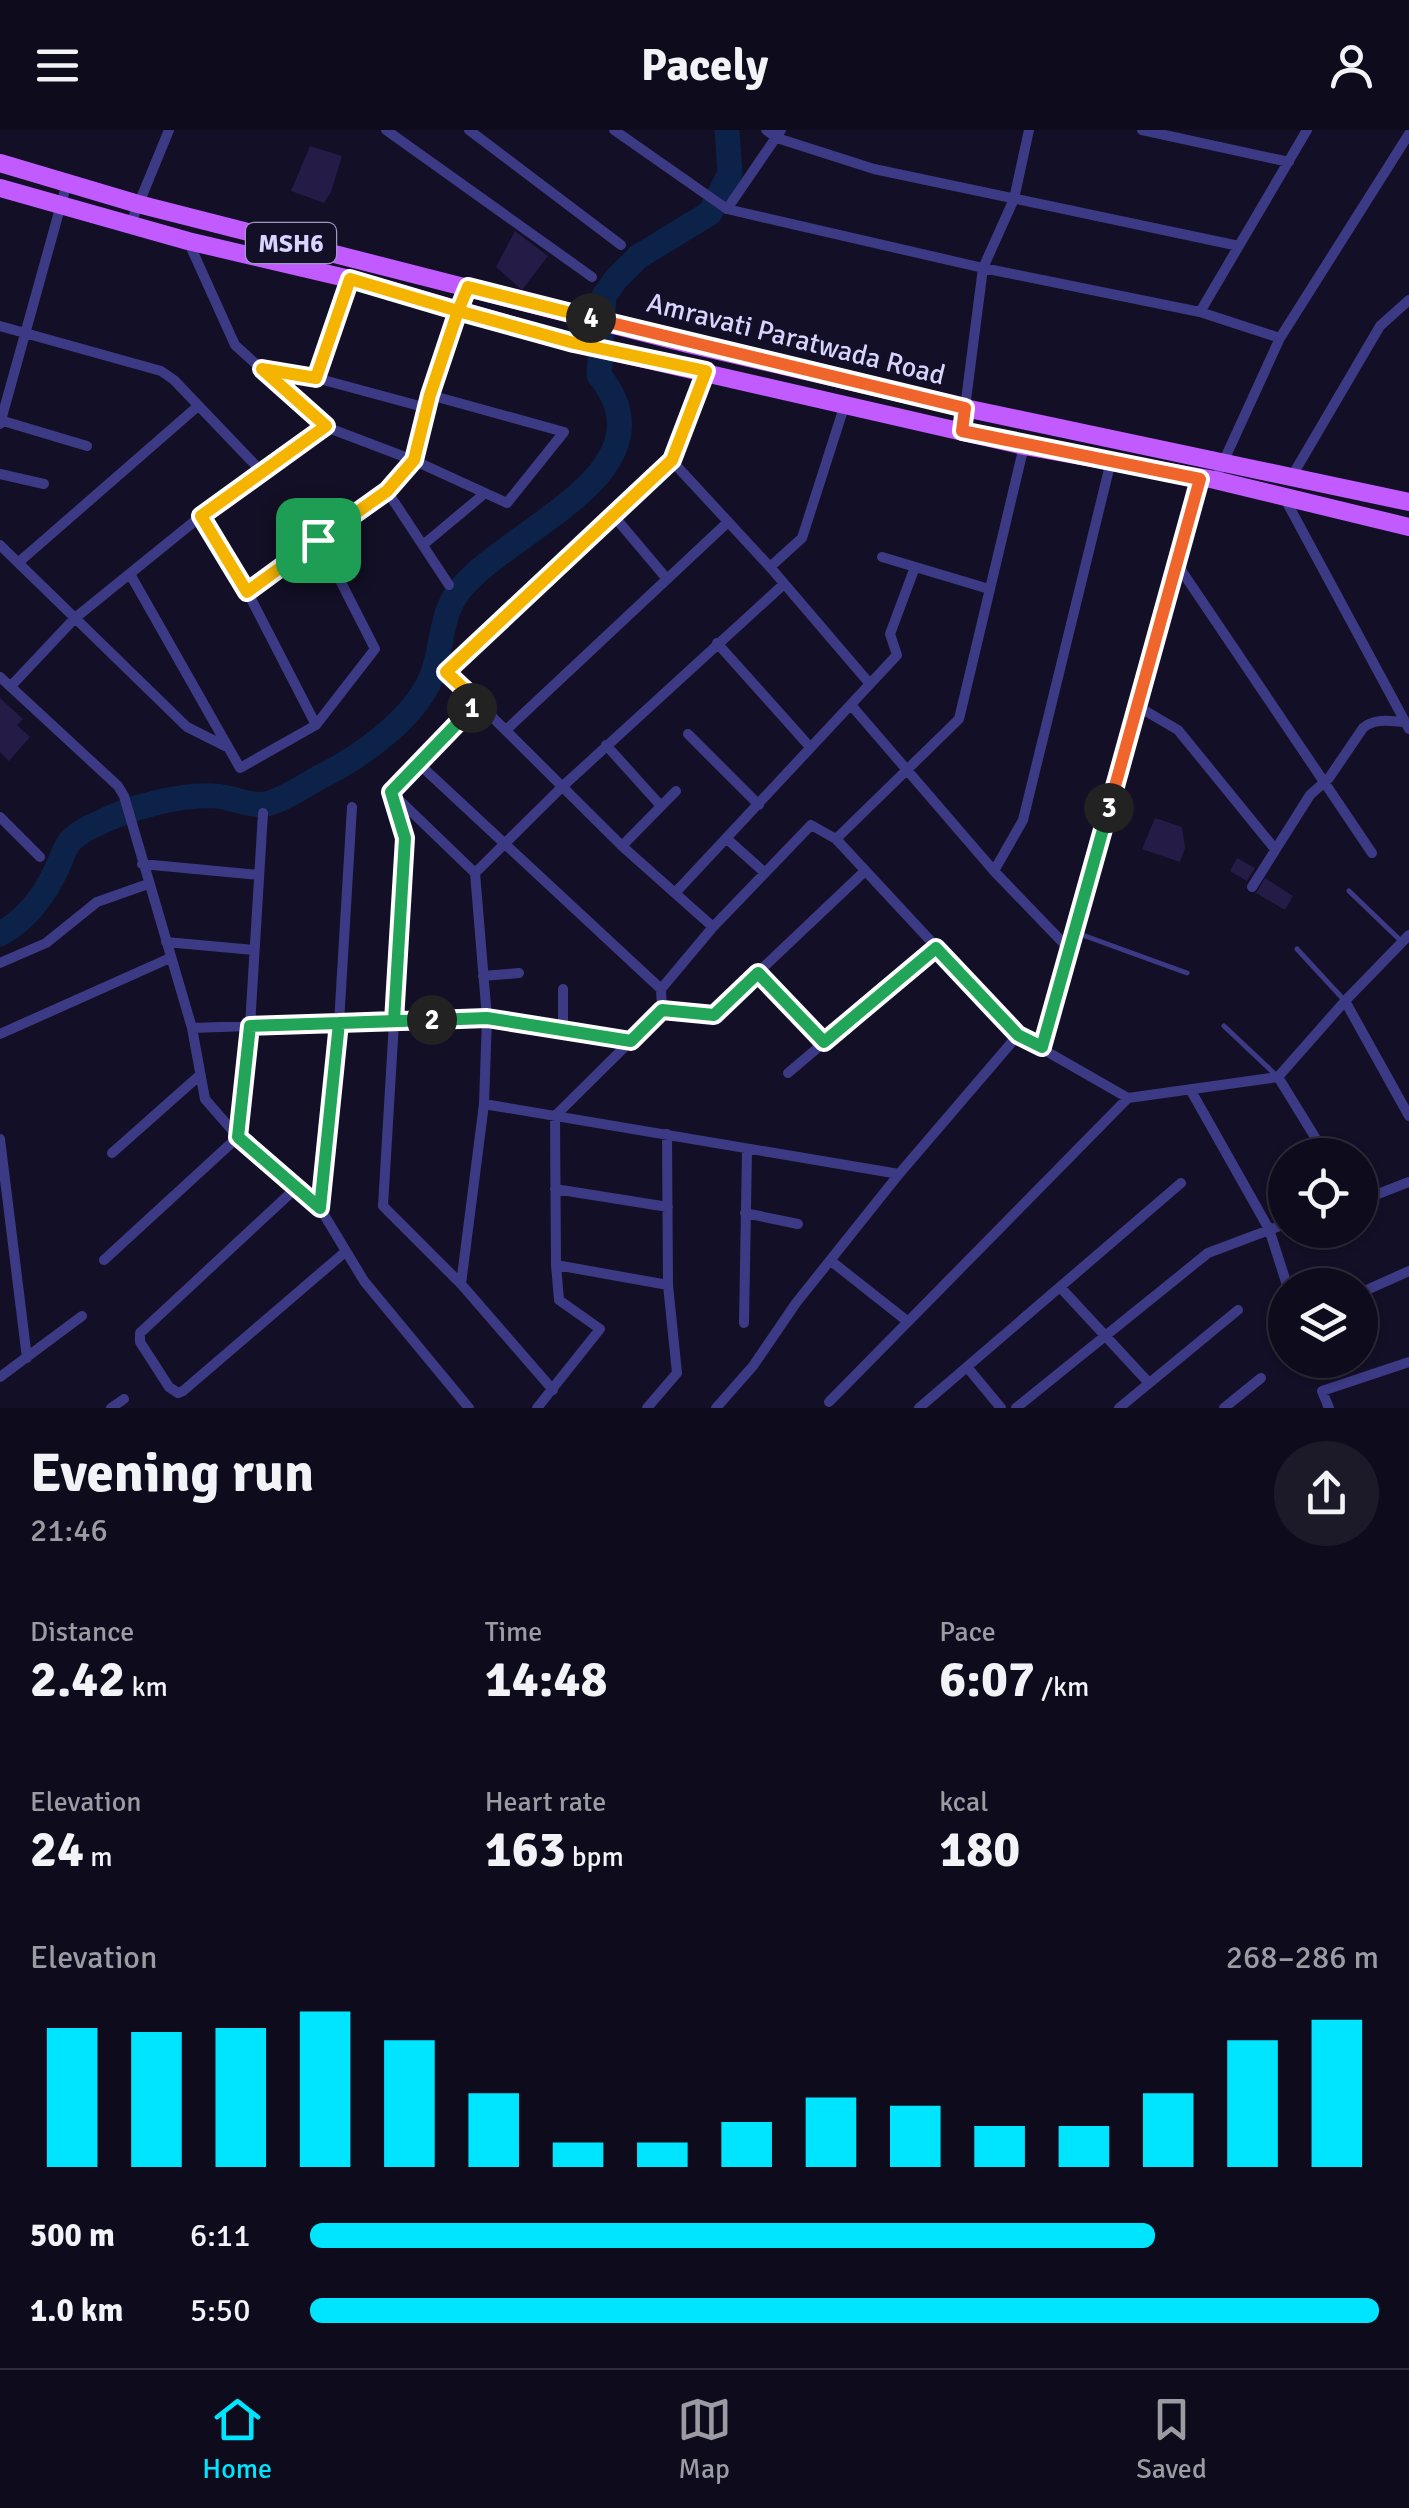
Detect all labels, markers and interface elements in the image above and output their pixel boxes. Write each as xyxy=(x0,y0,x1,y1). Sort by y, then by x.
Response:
icon: menu xyxy=(30,38,85,93)
text: Pacely xyxy=(641,38,768,93)
icon: person xyxy=(1324,38,1379,93)
road number: MSH6 xyxy=(246,223,336,263)
street label: Amravati Paratwada Road xyxy=(643,285,949,393)
pin: 4 xyxy=(566,293,616,343)
text: 4 xyxy=(583,301,599,335)
pin xyxy=(276,498,361,583)
icon: arrive xyxy=(291,513,346,568)
pin: 1 xyxy=(447,683,497,733)
text: 1 xyxy=(464,691,480,725)
pin: 3 xyxy=(1084,783,1134,833)
text: 3 xyxy=(1101,791,1117,825)
pin: 2 xyxy=(407,995,457,1045)
text: 2 xyxy=(424,1003,440,1037)
map controls xyxy=(1268,1138,1378,1378)
button: locate xyxy=(1268,1138,1378,1248)
button: layers xyxy=(1268,1268,1378,1378)
text: Evening run xyxy=(30,1439,314,1507)
button: share xyxy=(1274,1441,1379,1546)
text: 21:46 xyxy=(30,1511,108,1550)
text: Distance xyxy=(30,1615,134,1649)
text: Time xyxy=(485,1615,542,1649)
text: Pace xyxy=(939,1615,996,1649)
text: 2.42 xyxy=(30,1649,125,1711)
text: 14:48 xyxy=(485,1649,607,1711)
text: 6:07 xyxy=(939,1649,1035,1711)
text: km xyxy=(125,1670,168,1704)
text: /km xyxy=(1035,1670,1089,1704)
text: Elevation xyxy=(30,1785,142,1819)
text: Heart rate xyxy=(485,1785,606,1819)
text: kcal xyxy=(939,1785,988,1819)
text: 24 xyxy=(30,1819,84,1881)
text: 163 xyxy=(485,1819,566,1881)
text: 180 xyxy=(939,1819,1020,1881)
text: m xyxy=(84,1840,113,1874)
text: bpm xyxy=(566,1840,624,1874)
text: Elevation xyxy=(30,1938,157,1977)
text: 268–286 m xyxy=(1226,1938,1379,1977)
text: 500 m xyxy=(30,2216,115,2255)
text: 6:11 xyxy=(190,2216,250,2255)
text: 1.0 km xyxy=(30,2291,123,2330)
text: 5:50 xyxy=(190,2291,250,2330)
tab: Home xyxy=(202,2392,272,2486)
tab: Map xyxy=(677,2392,732,2486)
tab: Saved xyxy=(1136,2392,1207,2486)

